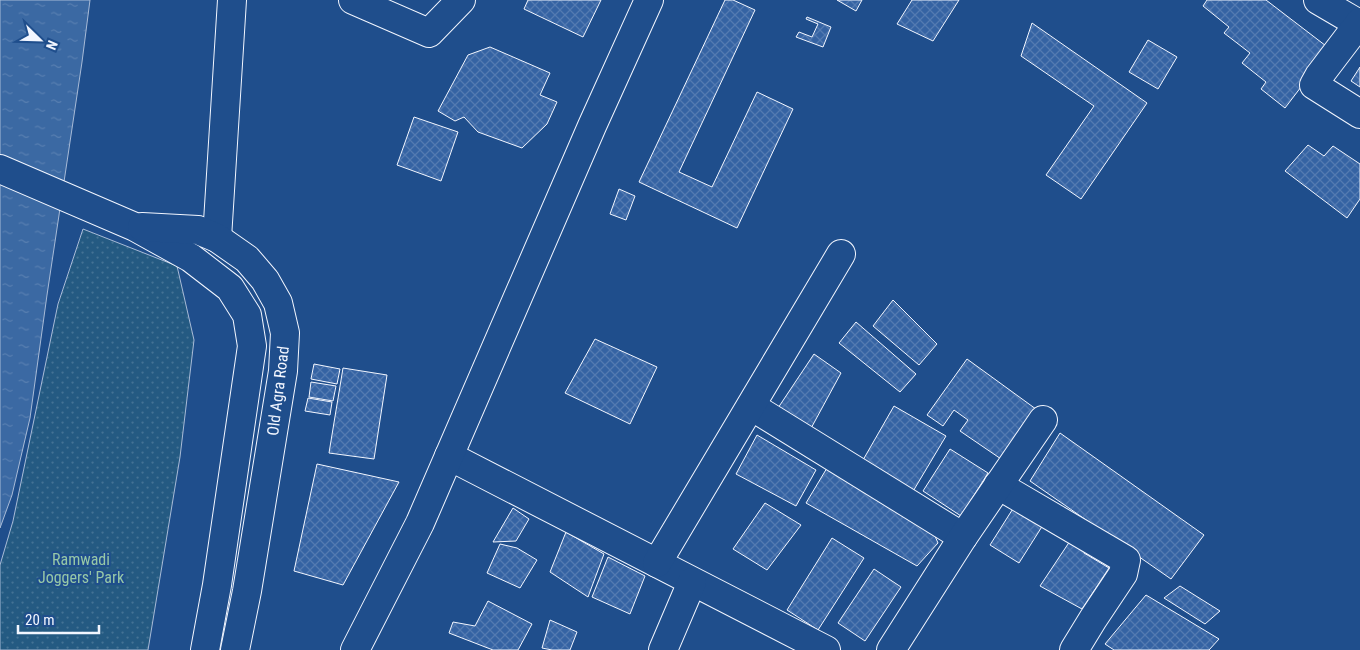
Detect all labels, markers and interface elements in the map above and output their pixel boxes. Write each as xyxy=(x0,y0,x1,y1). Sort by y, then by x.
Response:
north arrow xyxy=(15,15,65,65)
text: N xyxy=(43,38,61,52)
street label: Old Agra Road xyxy=(263,345,293,437)
park label: Ramwadi Joggers' Park xyxy=(38,550,125,587)
scale bar xyxy=(18,602,99,634)
text: 20 m xyxy=(25,611,55,629)

